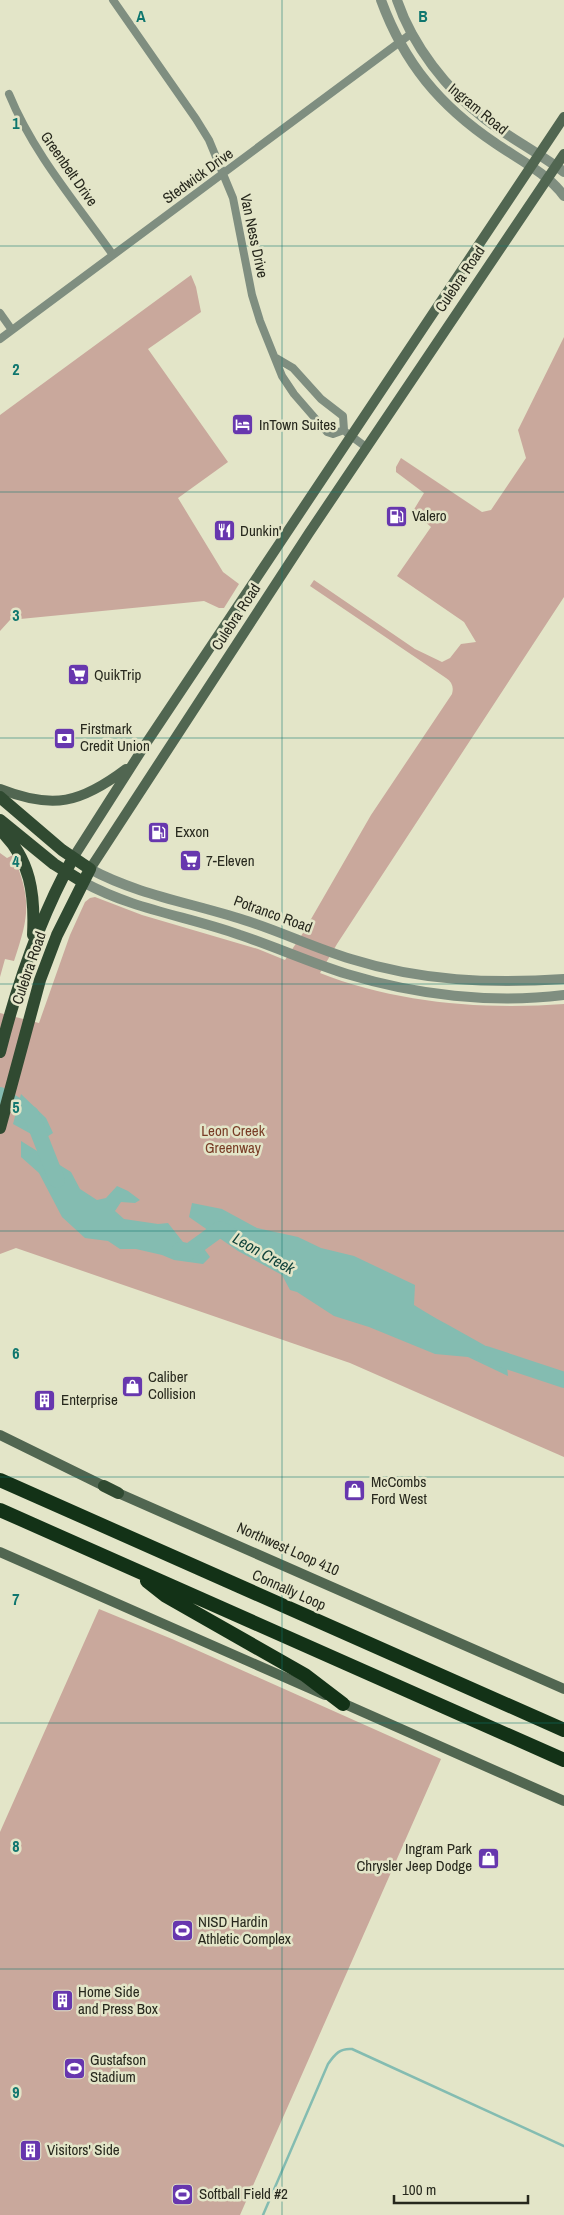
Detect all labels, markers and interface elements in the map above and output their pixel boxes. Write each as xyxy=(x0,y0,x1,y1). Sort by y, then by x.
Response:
text: A xyxy=(136,5,146,27)
text: B xyxy=(418,5,428,27)
street label: Ingram Road xyxy=(444,78,513,139)
text: 1 xyxy=(12,112,20,134)
street label: Greenbelt Drive xyxy=(36,127,103,210)
street label: Stedwick Drive xyxy=(158,143,237,208)
street label: Van Ness Drive xyxy=(235,192,274,280)
street label: Culebra Road xyxy=(430,241,490,316)
text: 2 xyxy=(12,358,20,380)
hotel icon: InTown Suites xyxy=(231,413,255,437)
place label: InTown Suites xyxy=(259,414,336,435)
fuel station icon: Valero xyxy=(384,504,408,528)
place label: Valero xyxy=(412,505,447,526)
restaurant icon: Dunkin' xyxy=(212,519,236,543)
place label: Dunkin' xyxy=(240,520,281,541)
street label: Culebra Road xyxy=(206,579,265,654)
text: 3 xyxy=(12,604,20,626)
supermarket icon: QuikTrip xyxy=(66,663,90,687)
place label: QuikTrip xyxy=(94,664,142,685)
place label: Firstmark Credit Union xyxy=(80,718,150,756)
bank icon: Firstmark Credit Union xyxy=(52,726,76,750)
fuel station icon: Exxon xyxy=(147,820,171,844)
place label: Exxon xyxy=(175,821,209,842)
supermarket icon: 7-Eleven xyxy=(178,849,202,873)
text: 4 xyxy=(12,850,20,872)
place label: 7-Eleven xyxy=(206,850,255,871)
street label: Potranco Road xyxy=(231,890,315,937)
street label: Culebra Road xyxy=(6,929,51,1007)
text: 5 xyxy=(12,1096,20,1118)
park label: Leon Creek Greenway xyxy=(201,1120,266,1158)
water label: Leon Creek xyxy=(229,1227,299,1279)
text: 6 xyxy=(12,1342,20,1364)
place label: Caliber Collision xyxy=(148,1366,196,1404)
shop icon: Caliber Collision xyxy=(120,1374,144,1398)
building icon: Enterprise xyxy=(33,1388,57,1412)
place label: Enterprise xyxy=(61,1389,118,1410)
place label: McCombs Ford West xyxy=(371,1471,428,1509)
shop icon: McCombs Ford West xyxy=(343,1479,367,1503)
street label: Northwest Loop 410 xyxy=(234,1517,343,1581)
street label: Connally Loop xyxy=(249,1564,330,1615)
text: 7 xyxy=(12,1588,20,1610)
text: 8 xyxy=(12,1835,20,1857)
place label: Ingram Park Chrysler Jeep Dodge xyxy=(356,1838,473,1876)
shop icon: Ingram Park Chrysler Jeep Dodge xyxy=(476,1846,500,1870)
place label: NISD Hardin Athletic Complex xyxy=(197,1911,292,1949)
sports icon: NISD Hardin Athletic Complex xyxy=(170,1919,194,1943)
place label: Home Side and Press Box xyxy=(78,1981,159,2019)
building icon: Home Side and Press Box xyxy=(50,1989,74,2013)
place label: Gustafson Stadium xyxy=(90,2049,146,2087)
sports icon: Gustafson Stadium xyxy=(62,2057,86,2081)
text: 9 xyxy=(12,2081,20,2103)
building icon: Visitors' Side xyxy=(19,2138,43,2162)
place label: Visitors' Side xyxy=(47,2139,120,2160)
scale bar xyxy=(394,2172,528,2204)
text: 100 m xyxy=(402,2179,436,2200)
sports icon: Softball Field #2 xyxy=(171,2182,195,2206)
place label: Softball Field #2 xyxy=(199,2183,288,2204)

